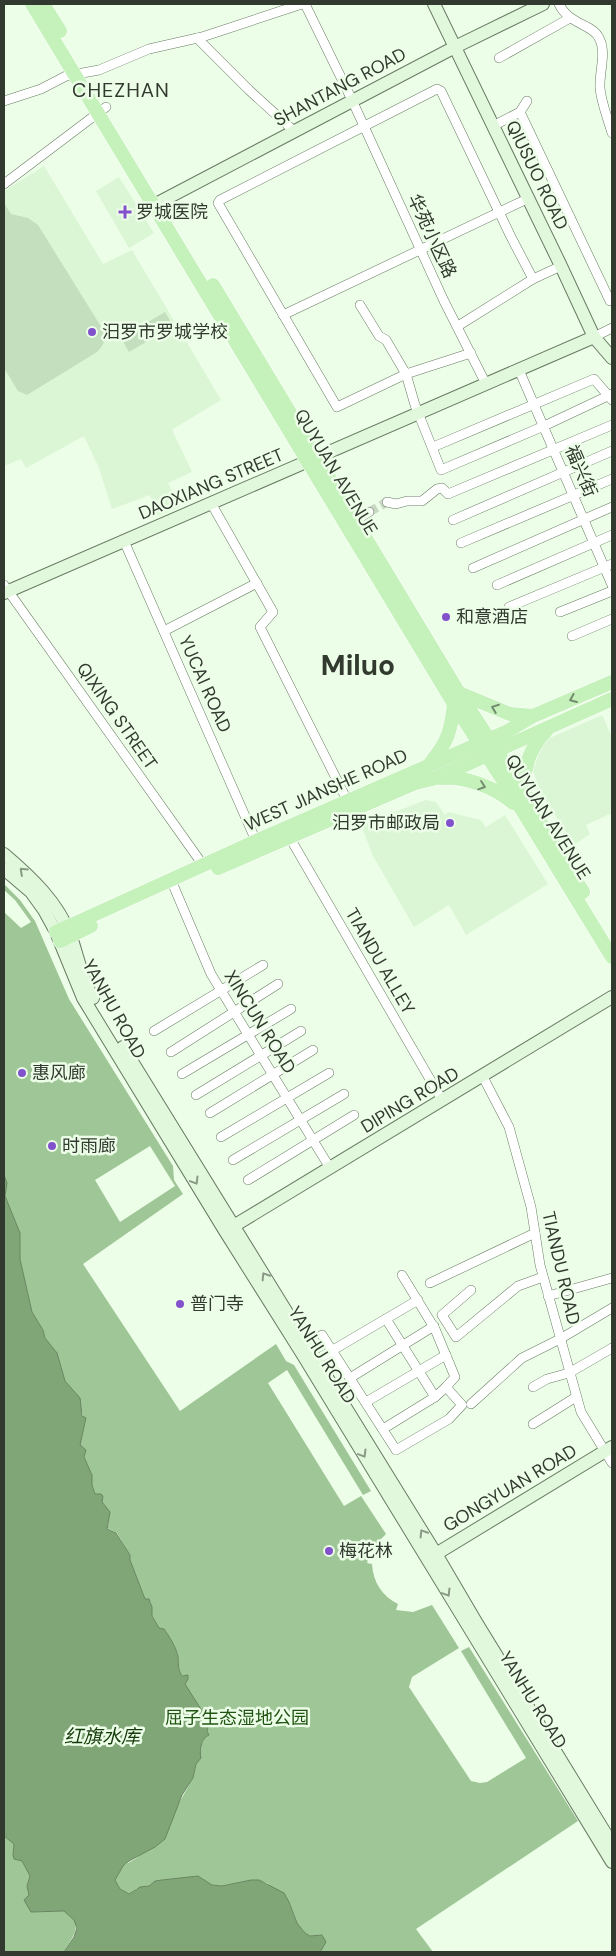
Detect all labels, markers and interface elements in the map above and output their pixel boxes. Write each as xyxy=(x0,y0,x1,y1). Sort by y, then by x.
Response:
street label: SHANTANG ROAD xyxy=(270,42,410,132)
district label: CHEZHAN xyxy=(72,77,170,103)
street label: QIUSUO ROAD xyxy=(500,116,574,234)
street label: 华苑小区路 xyxy=(402,190,462,282)
place label: 罗城医院 xyxy=(136,200,208,224)
marker: 罗城医院 xyxy=(118,205,132,219)
place label: 汨罗市罗城学校 xyxy=(102,320,228,344)
marker: 汨罗市罗城学校 xyxy=(86,326,98,338)
street label: QUYUAN AVENUE xyxy=(289,404,383,540)
street label: 福兴街 xyxy=(559,441,603,501)
street label: DAOXIANG STREET xyxy=(135,443,287,525)
place label: 和意酒店 xyxy=(456,605,528,629)
marker: 和意酒店 xyxy=(440,611,452,623)
street label: YUCAI ROAD xyxy=(173,632,237,736)
district label: Miluo xyxy=(321,647,395,684)
street label: QIXING STREET xyxy=(71,658,163,774)
one-way arrow xyxy=(569,693,578,703)
one-way arrow xyxy=(491,704,500,714)
street label: WEST JIANSHE ROAD xyxy=(241,743,411,837)
street label: QUYUAN AVENUE xyxy=(500,750,596,884)
one-way arrow xyxy=(477,780,486,790)
place label: 汨罗市邮政局 xyxy=(332,811,440,835)
marker: 汨罗市邮政局 xyxy=(444,817,456,829)
one-way arrow xyxy=(19,868,28,877)
street label: TIANDU ALLEY xyxy=(340,903,420,1019)
street label: YANHU ROAD xyxy=(77,955,151,1063)
street label: XINCUN ROAD xyxy=(219,966,301,1078)
place label: 惠风廊 xyxy=(32,1061,86,1085)
street label: DIPING ROAD xyxy=(357,1061,463,1139)
marker: 惠风廊 xyxy=(16,1067,28,1079)
place label: 时雨廊 xyxy=(62,1134,116,1158)
marker: 时雨廊 xyxy=(46,1140,58,1152)
one-way arrow xyxy=(188,1176,198,1185)
street label: TIANDU ROAD xyxy=(536,1209,586,1327)
one-way arrow xyxy=(261,1272,271,1281)
place label: 普门寺 xyxy=(190,1292,244,1316)
marker: 普门寺 xyxy=(174,1298,186,1310)
street label: YANHU ROAD xyxy=(283,1302,361,1408)
street label: GONGYUAN ROAD xyxy=(439,1439,581,1537)
one-way arrow xyxy=(356,1448,366,1457)
one-way arrow xyxy=(420,1530,430,1539)
place label: 梅花林 xyxy=(339,1539,393,1563)
marker: 梅花林 xyxy=(323,1545,335,1557)
one-way arrow xyxy=(440,1587,450,1596)
street label: YANHU ROAD xyxy=(494,1647,572,1753)
park label: 屈子生态湿地公园 xyxy=(165,1706,309,1730)
water label: 红旗水库 xyxy=(64,1724,143,1749)

